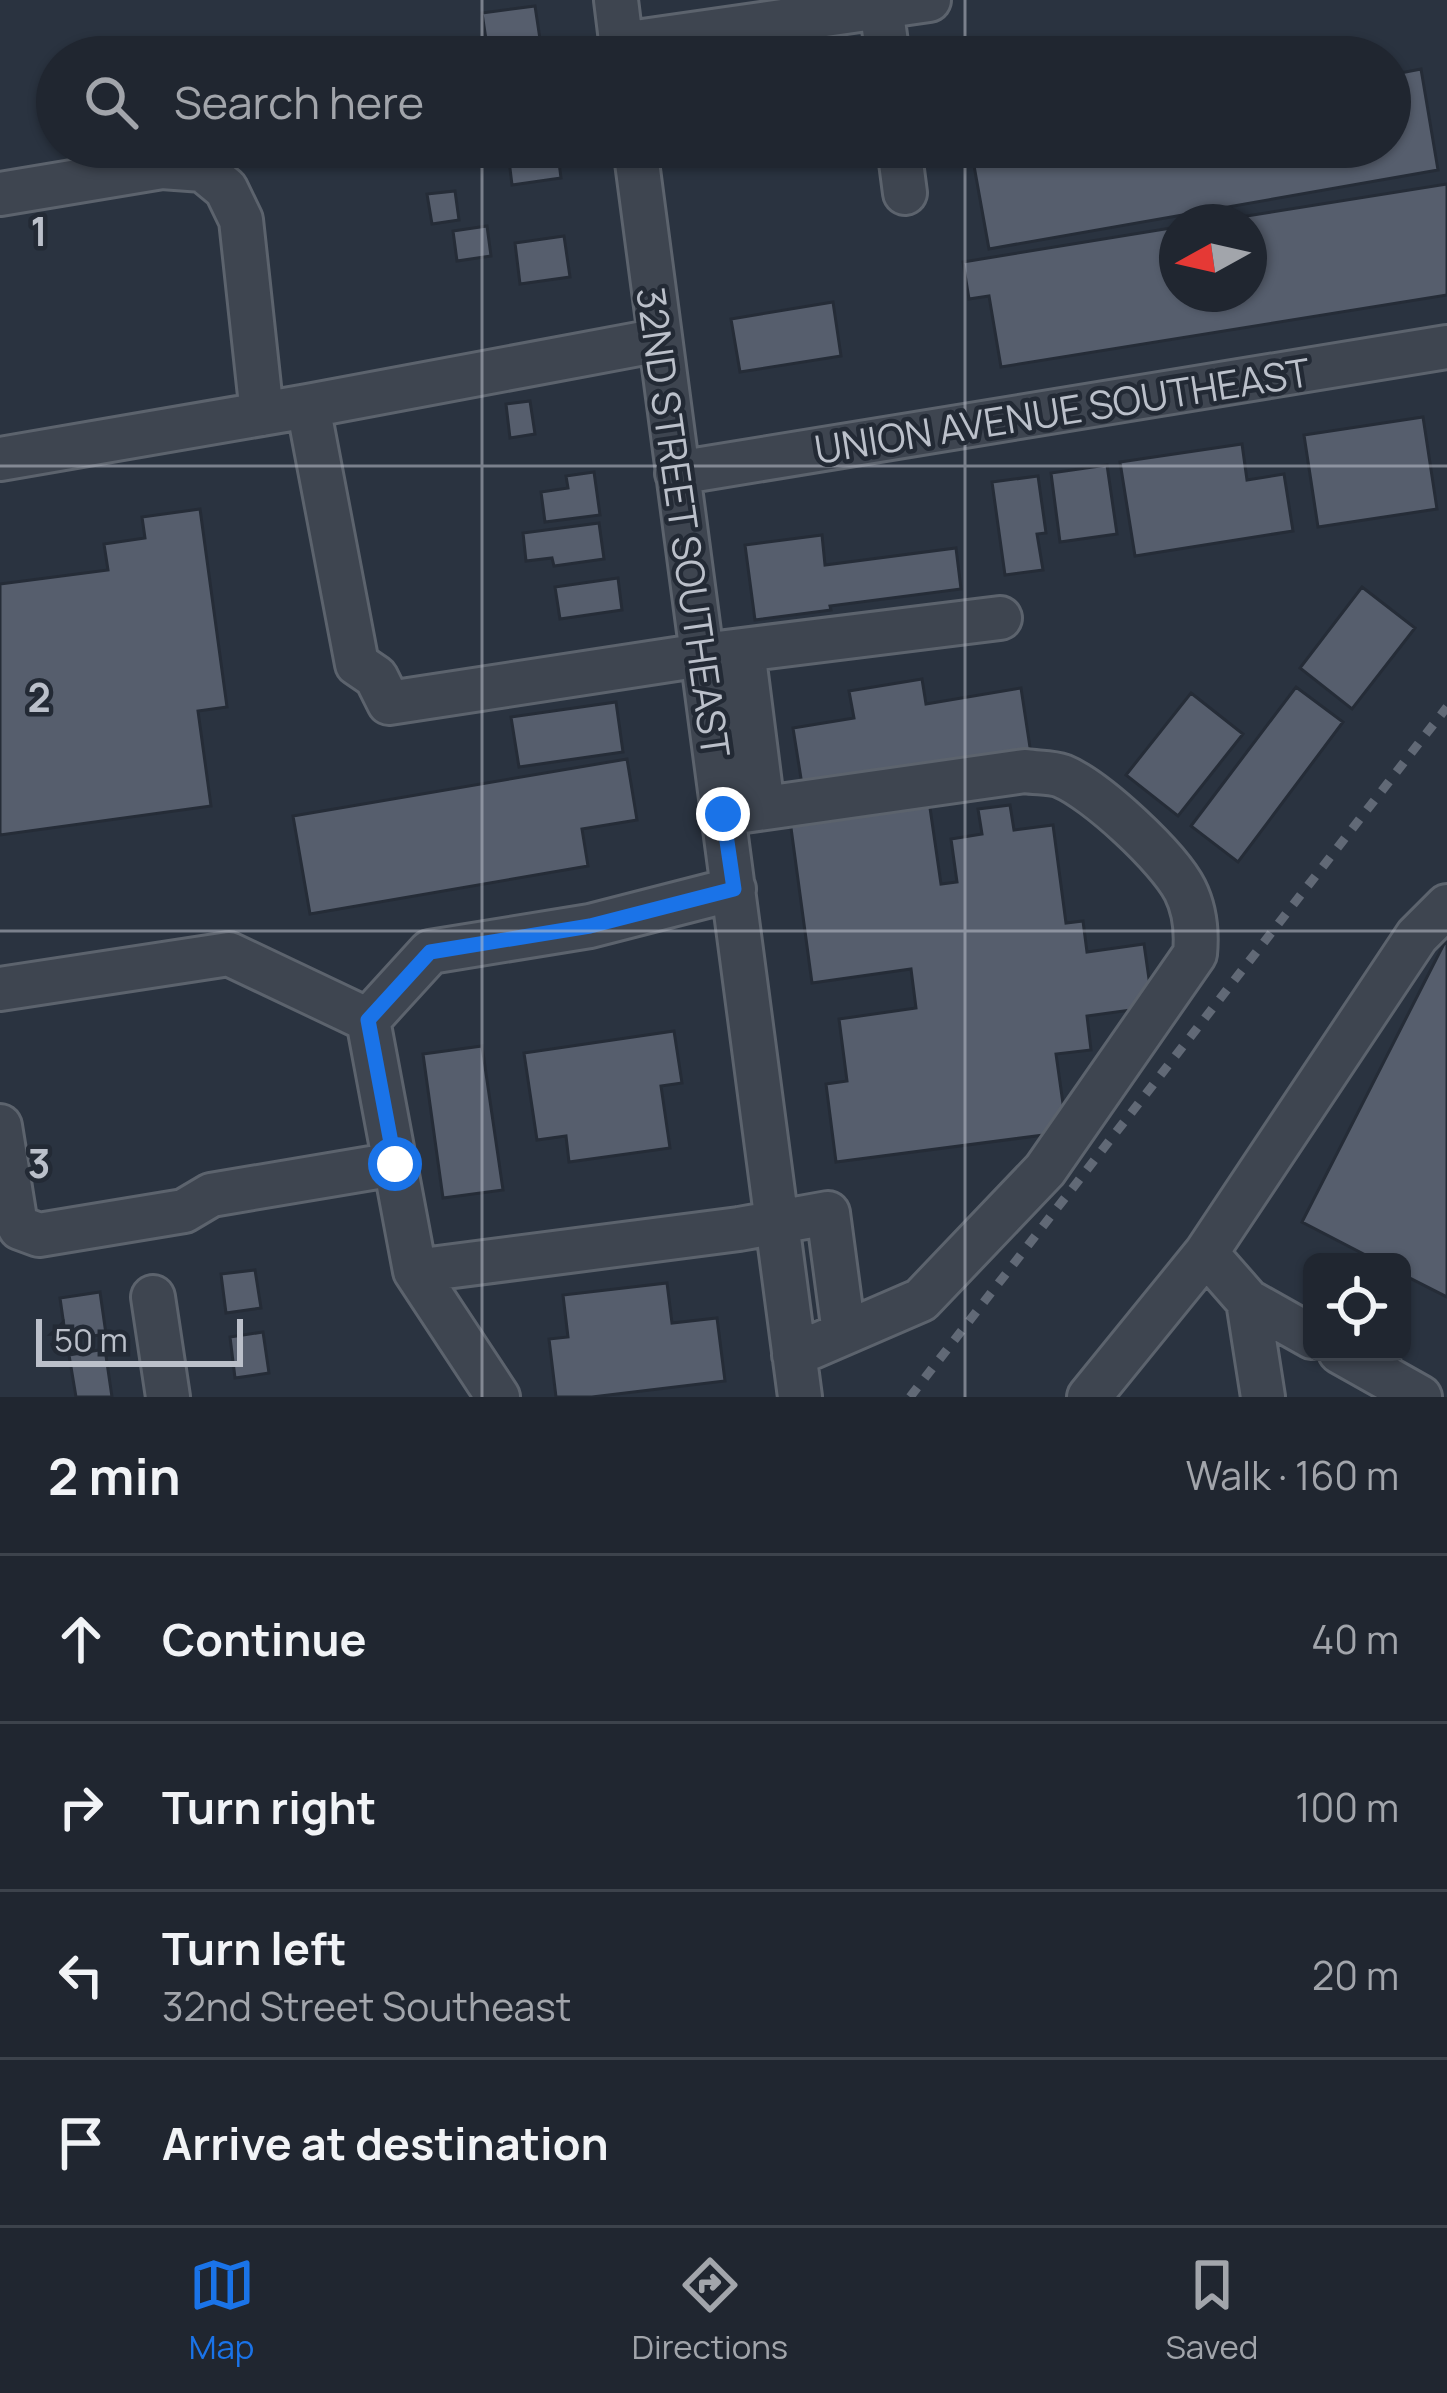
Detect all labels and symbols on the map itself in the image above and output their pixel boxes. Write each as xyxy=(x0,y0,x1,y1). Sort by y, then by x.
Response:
text: 1 xyxy=(30,204,48,258)
north arrow xyxy=(1159,204,1267,312)
street label: 32ND STREET SOUTHEAST xyxy=(624,284,744,760)
street label: UNION AVENUE SOUTHEAST xyxy=(810,344,1314,476)
text: 2 xyxy=(27,670,51,724)
route end xyxy=(696,787,750,841)
text: 3 xyxy=(28,1136,50,1190)
route start xyxy=(368,1137,422,1191)
scale bar xyxy=(36,1313,243,1366)

